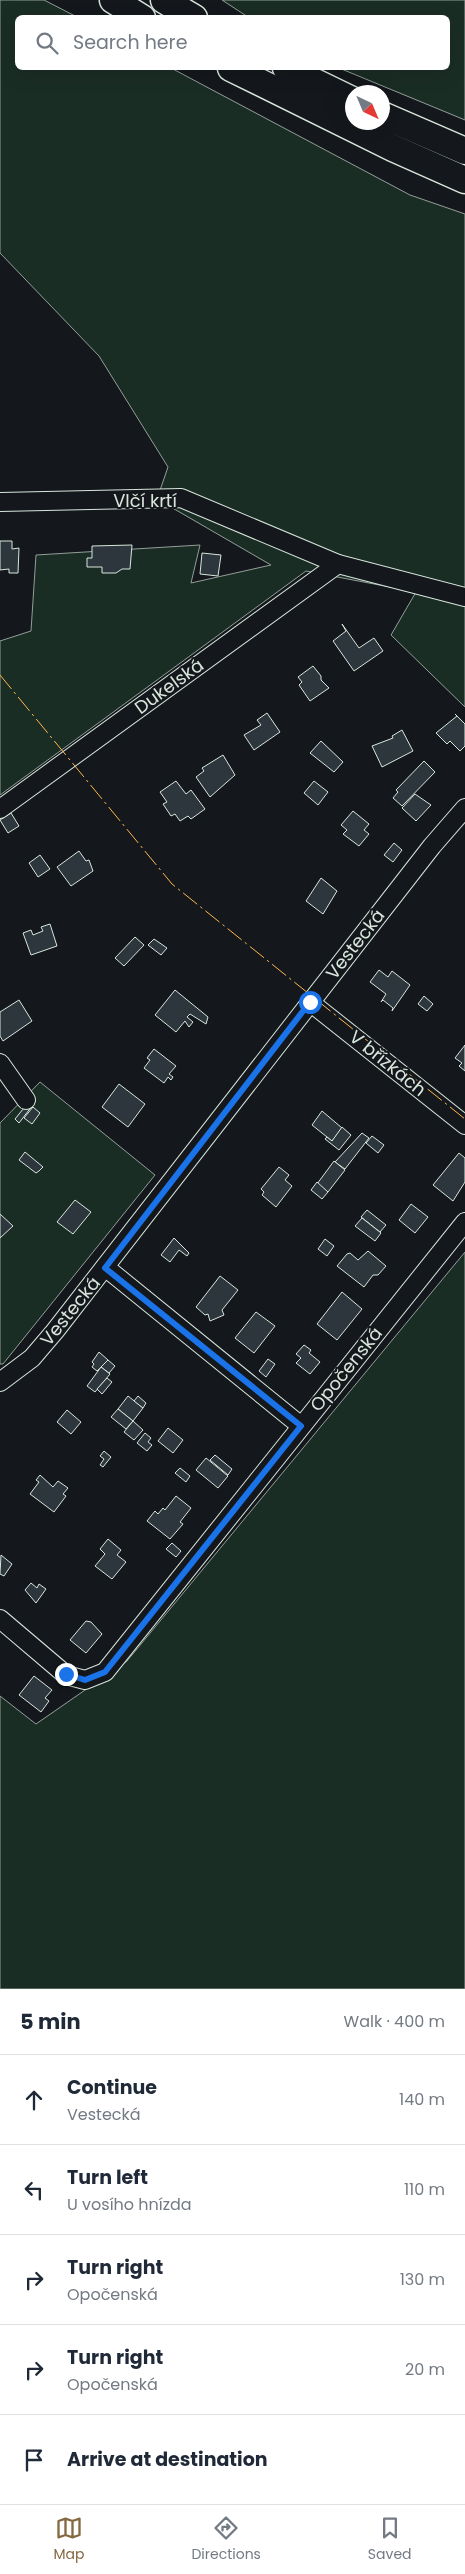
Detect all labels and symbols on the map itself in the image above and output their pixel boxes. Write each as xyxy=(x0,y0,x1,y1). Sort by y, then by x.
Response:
north arrow xyxy=(345,85,390,130)
street label: Vlčí krtí xyxy=(113,488,177,513)
street label: Dukelská xyxy=(129,652,209,720)
street label: Vestecká xyxy=(320,904,390,984)
route start xyxy=(299,991,322,1014)
street label: V břízkách xyxy=(344,1024,432,1102)
street label: Vestecká xyxy=(34,1271,106,1351)
street label: Opočenská xyxy=(304,1321,388,1417)
route end xyxy=(55,1663,78,1686)

